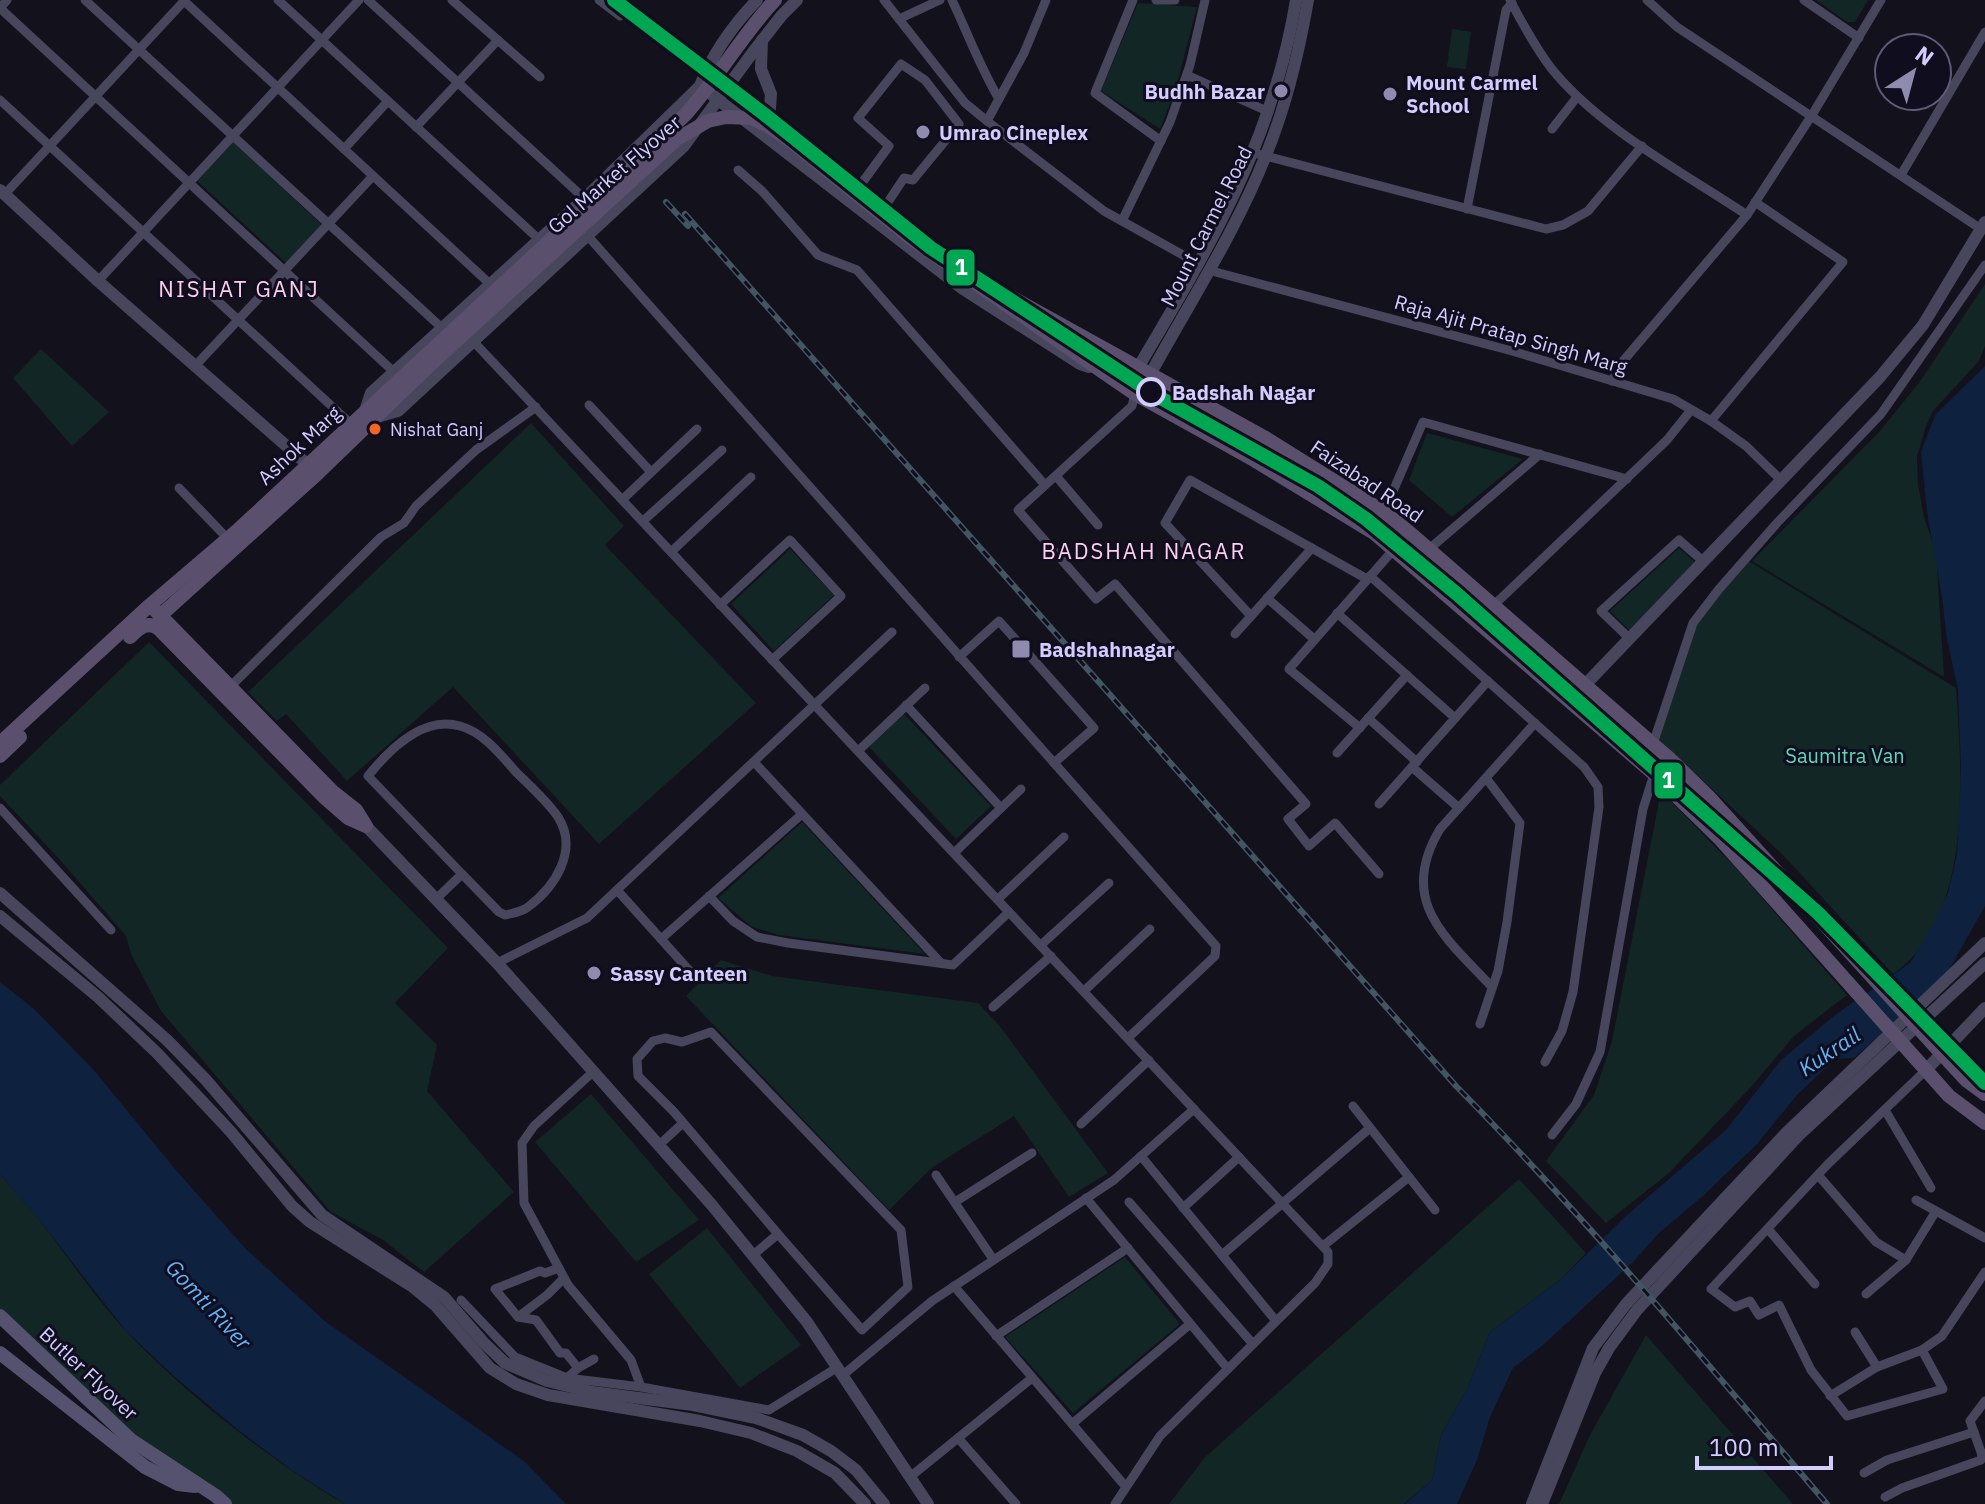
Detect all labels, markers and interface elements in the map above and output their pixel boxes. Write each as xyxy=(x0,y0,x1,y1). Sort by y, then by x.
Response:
north arrow xyxy=(1873,32,1953,112)
text: N xyxy=(1910,39,1940,72)
place label: Mount Carmel School xyxy=(1406,69,1538,119)
place label: Budhh Bazar xyxy=(1144,78,1265,105)
marker: Budhh Bazar xyxy=(1272,82,1290,100)
marker: Mount Carmel School xyxy=(1381,85,1399,103)
street label: Gol Market Flyover xyxy=(542,109,686,239)
place label: Umrao Cineplex xyxy=(939,119,1088,146)
marker: Umrao Cineplex xyxy=(914,123,932,141)
street label: Mount Carmel Road xyxy=(1154,141,1258,311)
line badge: 1 xyxy=(945,248,976,287)
text: 1 xyxy=(954,252,968,281)
district label: NISHAT GANJ xyxy=(158,274,320,303)
street label: Raja Ajit Pratap Singh Marg xyxy=(1391,288,1631,380)
marker: Badshah Nagar xyxy=(1137,378,1165,406)
place label: Badshah Nagar xyxy=(1172,379,1315,406)
street label: Ashok Marg xyxy=(251,399,347,491)
place label: Nishat Ganj xyxy=(390,418,483,441)
marker: Nishat Ganj xyxy=(367,421,383,437)
street label: Faizabad Road xyxy=(1305,433,1429,529)
district label: BADSHAH NAGAR xyxy=(1042,536,1247,565)
place label: Badshahnagar xyxy=(1039,636,1175,663)
marker: Badshahnagar xyxy=(1010,638,1032,660)
park label: Saumitra Van xyxy=(1785,742,1905,769)
line badge: 1 xyxy=(1653,761,1684,800)
text: 1 xyxy=(1661,765,1675,794)
place label: Sassy Canteen xyxy=(610,960,747,987)
marker: Sassy Canteen xyxy=(585,964,603,982)
water label: Kukrail xyxy=(1792,1020,1866,1082)
water label: Gomti River xyxy=(160,1253,259,1356)
street label: Butler Flyover xyxy=(34,1320,144,1426)
scale bar xyxy=(1697,1420,1831,1470)
text: 100 m xyxy=(1709,1431,1779,1463)

